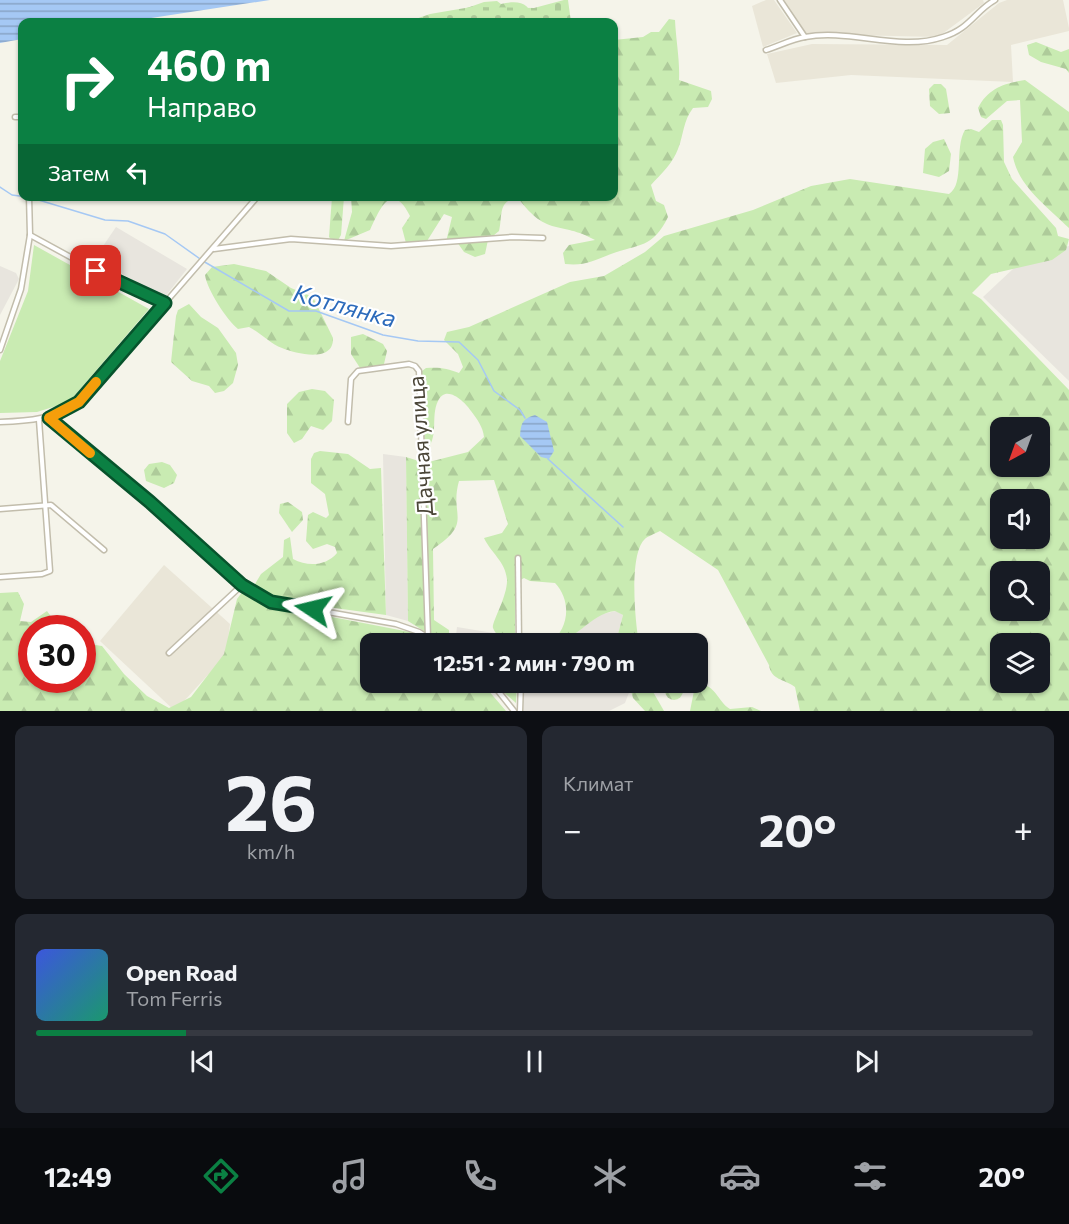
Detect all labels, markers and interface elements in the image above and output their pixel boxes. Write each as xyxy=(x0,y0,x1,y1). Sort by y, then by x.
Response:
text: 460 m xyxy=(147,38,271,90)
icon: right xyxy=(48,42,126,120)
text: Направо xyxy=(147,90,257,123)
icon: left xyxy=(121,156,154,189)
text: Затем xyxy=(48,159,109,186)
pin xyxy=(70,245,121,296)
icon: arrive xyxy=(79,254,112,287)
water label: Котлянка xyxy=(290,277,400,333)
street label: Дачная улица xyxy=(402,375,438,517)
north arrow xyxy=(990,417,1050,477)
map controls xyxy=(990,417,1050,693)
button: sound xyxy=(990,489,1050,549)
button: search xyxy=(990,561,1050,621)
position arrow xyxy=(281,577,345,641)
speed limit sign: 30 xyxy=(18,615,96,693)
button: layers xyxy=(990,633,1050,693)
text: 12:51 · 2 мин · 790 m xyxy=(433,649,635,676)
text: 26 xyxy=(225,752,317,847)
text: Климат xyxy=(563,771,633,795)
text: 20° xyxy=(759,801,837,856)
text: − xyxy=(563,808,582,849)
text: + xyxy=(1014,808,1033,849)
text: km/h xyxy=(247,839,295,863)
text: Open Road xyxy=(126,959,237,986)
text: Tom Ferris xyxy=(126,986,222,1010)
icon: previous xyxy=(186,1045,219,1078)
icon: pause xyxy=(518,1045,551,1078)
icon: next xyxy=(850,1045,883,1078)
icon: directions xyxy=(200,1155,242,1197)
icon: music xyxy=(329,1155,371,1197)
icon: phone xyxy=(459,1155,501,1197)
icon: climate xyxy=(589,1155,631,1197)
icon: car xyxy=(719,1155,761,1197)
icon: filters xyxy=(849,1155,891,1197)
text: 12:49 xyxy=(44,1160,112,1193)
text: 20° xyxy=(978,1160,1025,1193)

